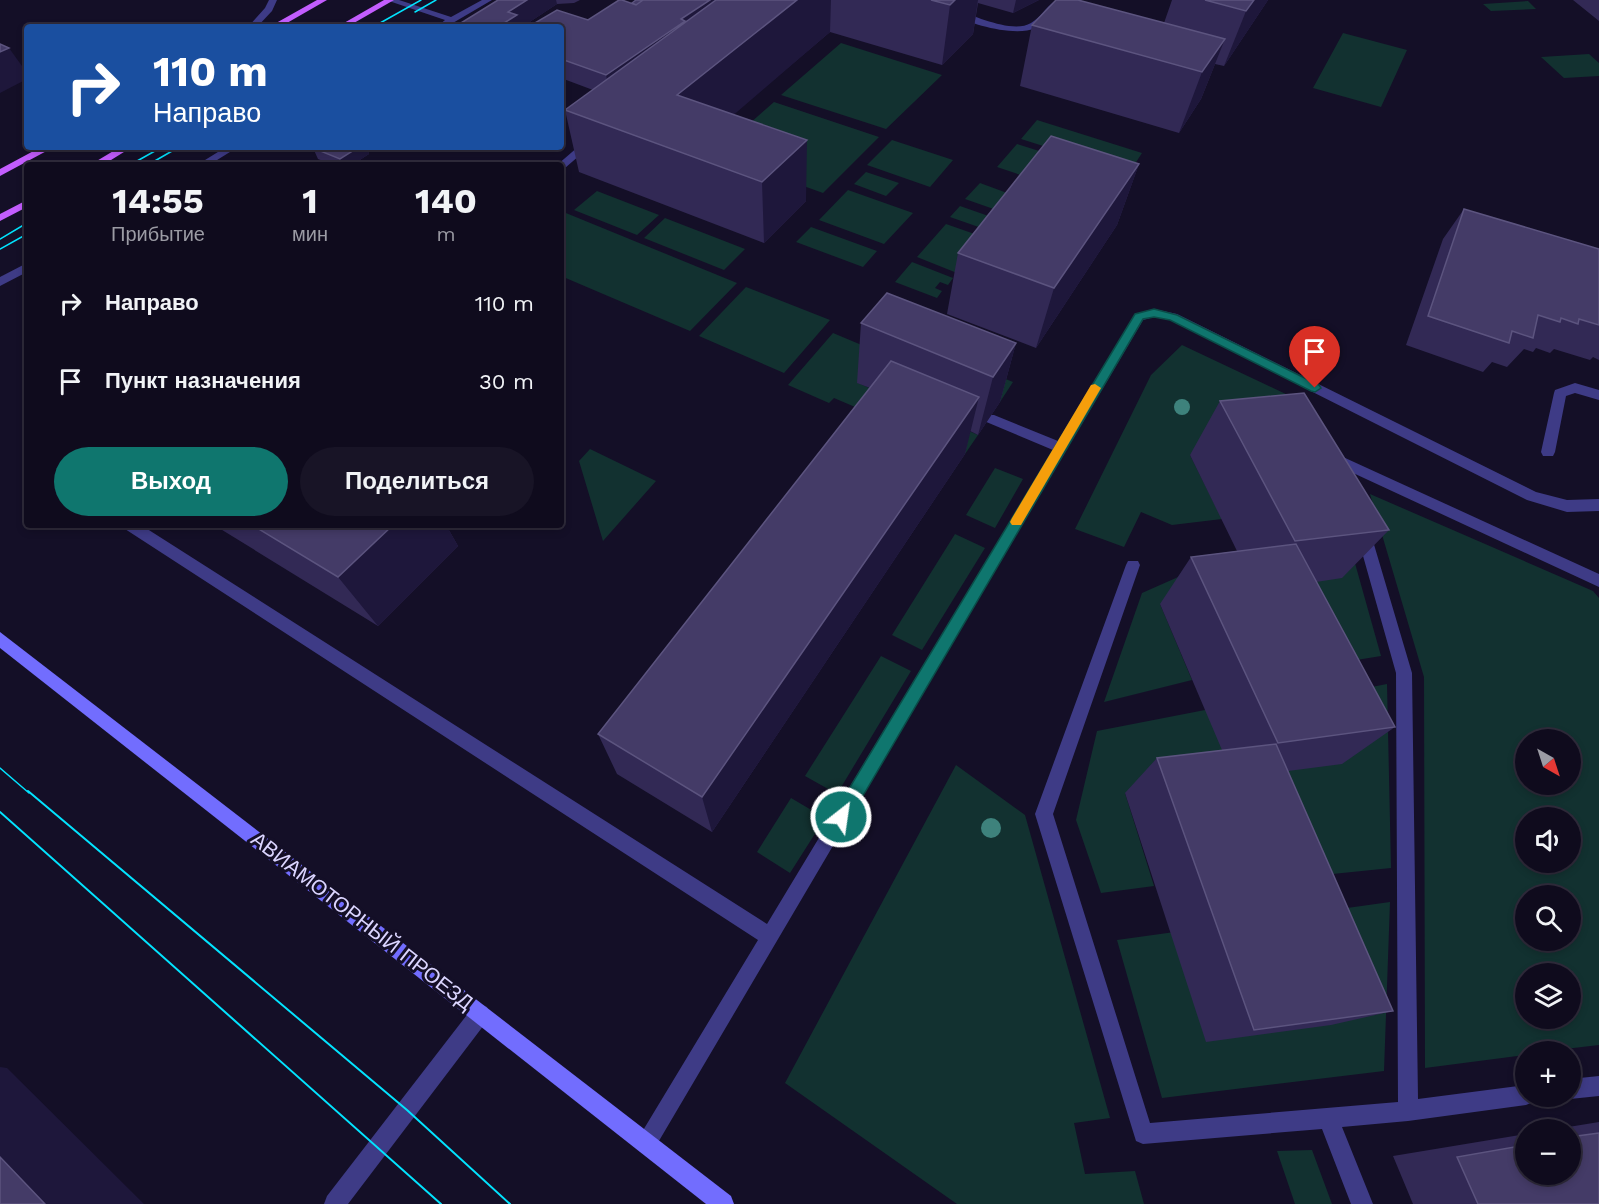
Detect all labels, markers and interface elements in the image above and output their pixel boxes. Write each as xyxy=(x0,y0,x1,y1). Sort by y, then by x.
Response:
text: 110 m xyxy=(153,47,268,96)
icon: right xyxy=(54,48,132,126)
text: Направо xyxy=(153,97,261,129)
text: 14:55 xyxy=(112,180,204,222)
text: 1 xyxy=(302,180,318,222)
text: 140 xyxy=(415,180,477,222)
text: Прибытие xyxy=(111,222,205,246)
text: мин xyxy=(292,222,328,246)
text: m xyxy=(436,222,456,246)
icon: right xyxy=(54,287,87,320)
text: Направо xyxy=(105,290,199,315)
text: 110 m xyxy=(475,291,534,316)
pin xyxy=(1289,326,1340,388)
icon: arrive xyxy=(1298,335,1331,368)
icon: arrive xyxy=(54,365,87,398)
text: Пункт назначения xyxy=(105,368,301,393)
text: 30 m xyxy=(479,369,534,394)
button: Выход xyxy=(54,447,288,516)
button: Поделиться xyxy=(300,447,534,516)
north arrow xyxy=(1515,729,1581,795)
map controls xyxy=(1515,729,1581,1185)
position arrow xyxy=(809,785,873,849)
button: sound xyxy=(1515,807,1581,873)
street label: АВИАМОТОРНЫЙ ПРОЕЗД xyxy=(246,826,478,1015)
button: search xyxy=(1515,885,1581,951)
button: layers xyxy=(1515,963,1581,1029)
button: + xyxy=(1515,1041,1581,1107)
button: − xyxy=(1515,1119,1581,1185)

